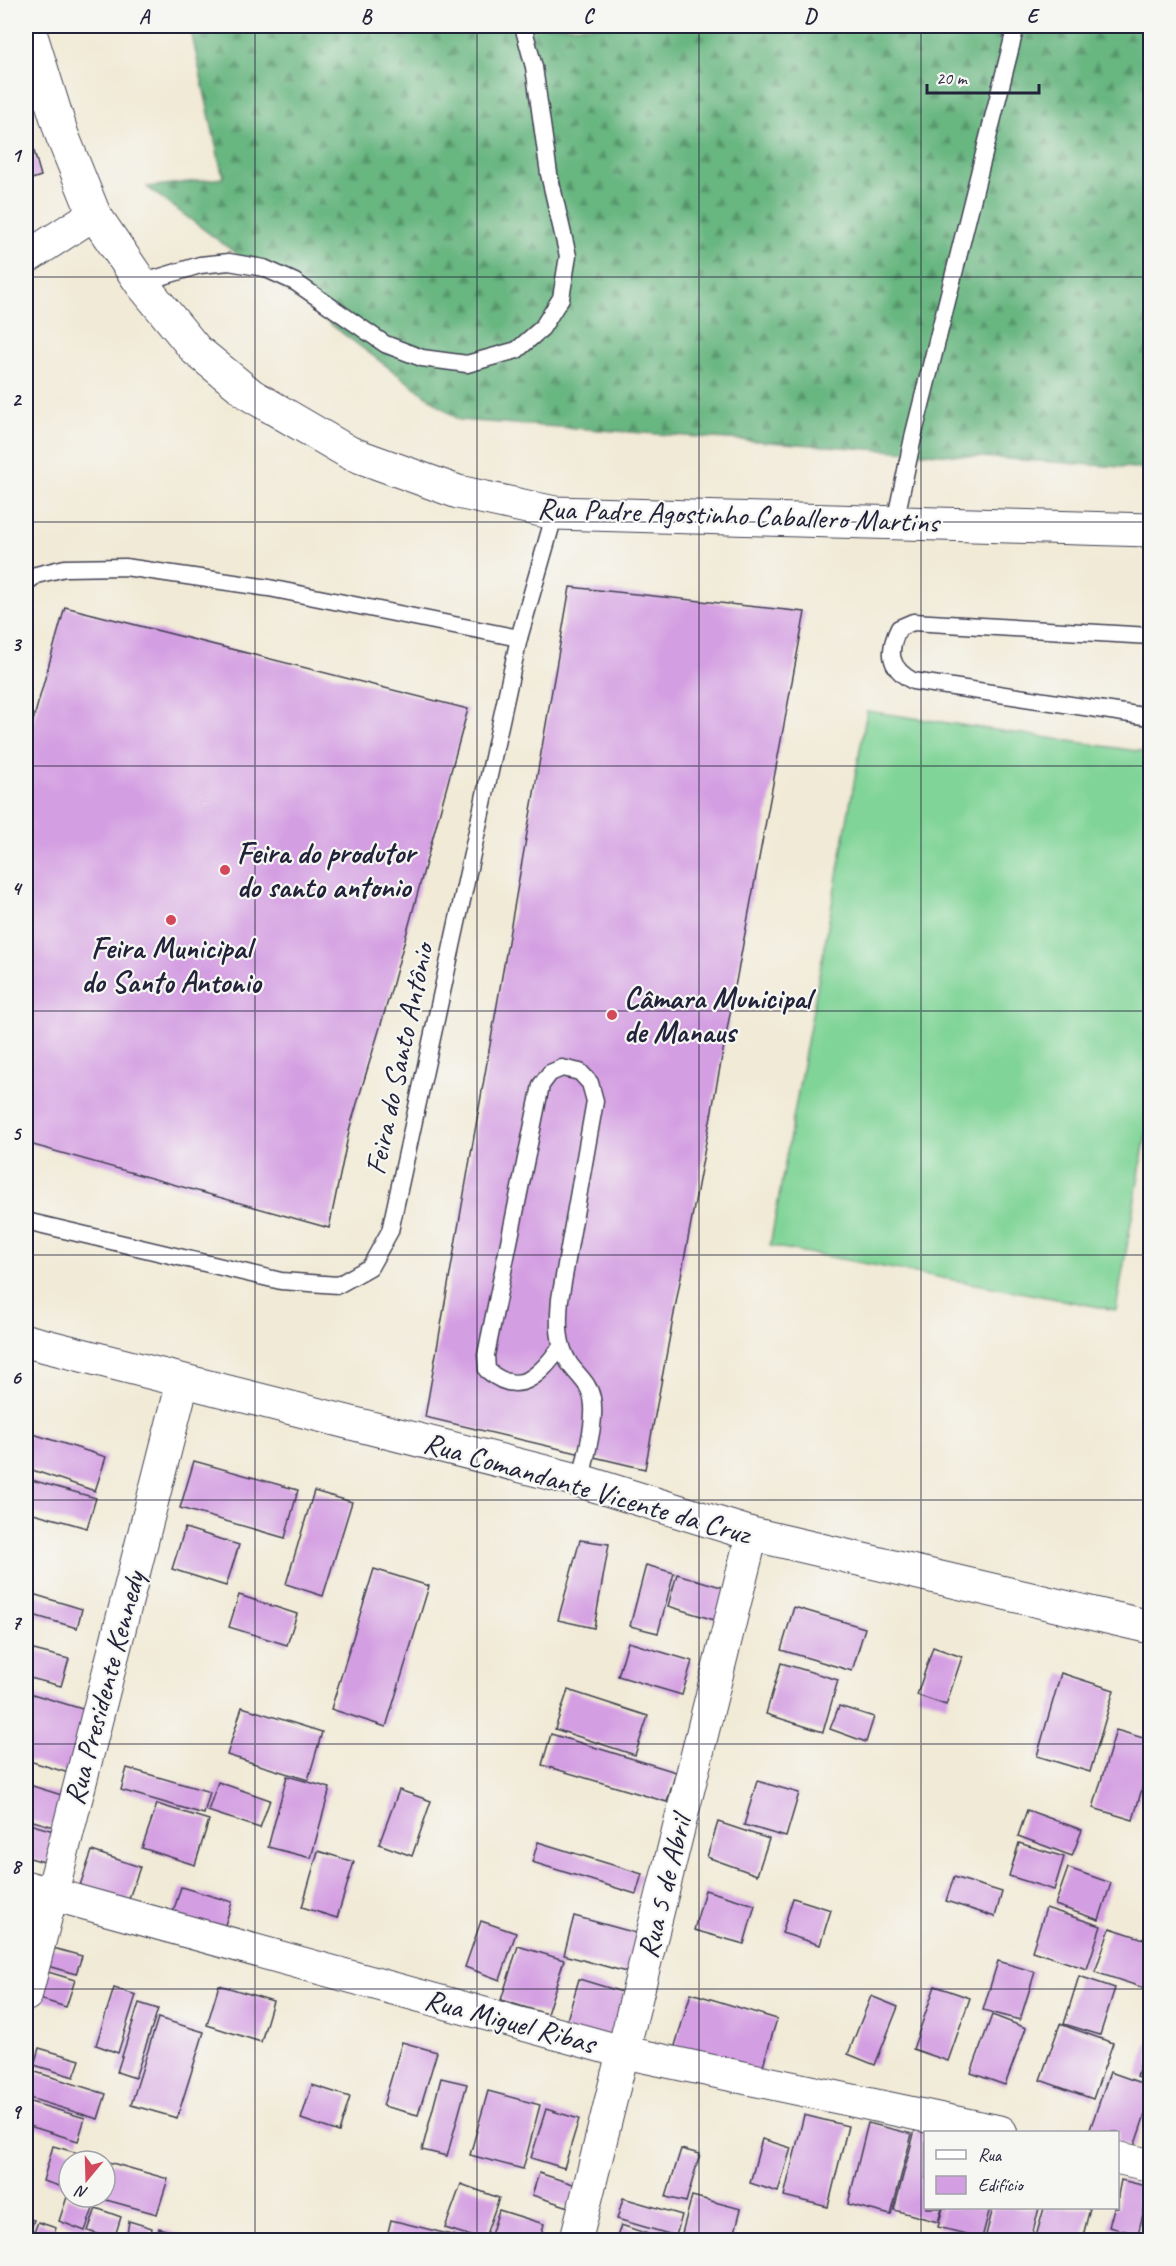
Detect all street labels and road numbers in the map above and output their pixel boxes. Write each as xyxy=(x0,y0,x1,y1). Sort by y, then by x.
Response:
street label: Rua Padre Agostinho Caballero Martins xyxy=(537,489,942,541)
street label: Feira do Santo Antônio xyxy=(356,937,443,1178)
street label: Rua Comandante Vicente da Cruz xyxy=(419,1423,757,1554)
street label: Rua Presidente Kennedy xyxy=(55,1565,154,1809)
street label: Rua 5 de Abril xyxy=(628,1807,701,1962)
street label: Rua Miguel Ribas xyxy=(421,1980,602,2063)

